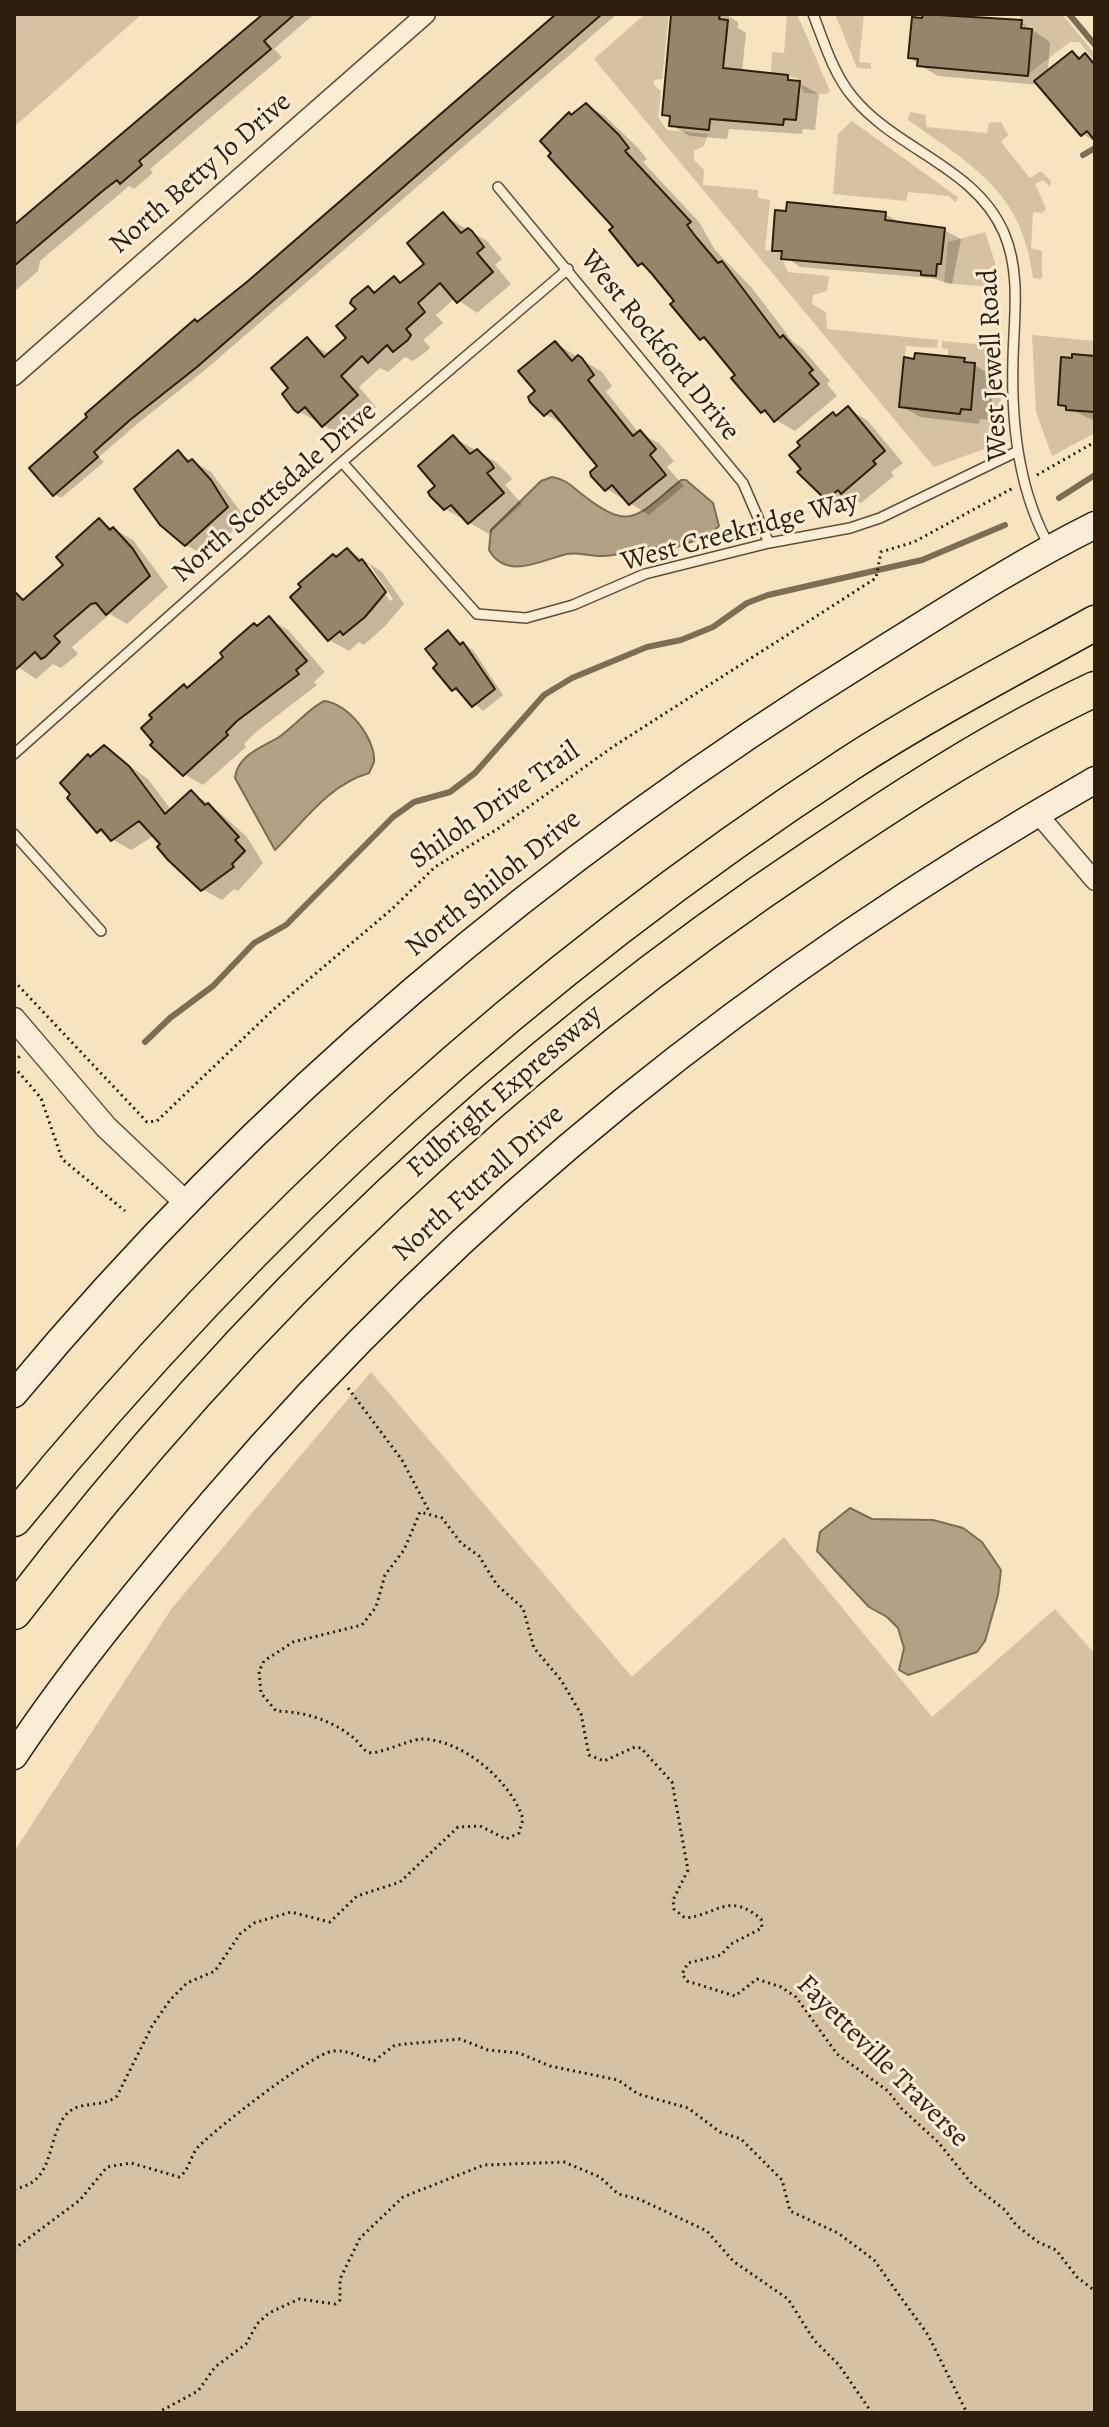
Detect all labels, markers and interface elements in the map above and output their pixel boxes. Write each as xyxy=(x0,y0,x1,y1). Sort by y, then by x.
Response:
street label: North Betty Jo Drive xyxy=(103,86,299,262)
street label: West Rockford Drive xyxy=(572,244,746,448)
street label: West Jewell Road xyxy=(972,268,1016,462)
street label: North Scottsdale Drive xyxy=(166,395,384,591)
street label: West Creekridge Way xyxy=(618,484,862,580)
street label: Shiloh Drive Trail xyxy=(404,735,586,877)
street label: North Shiloh Drive xyxy=(400,803,588,965)
street label: Fulbright Expressway xyxy=(401,998,609,1186)
street label: North Futrall Drive xyxy=(387,1098,571,1270)
street label: Fayetteville Traverse xyxy=(789,1969,975,2155)

